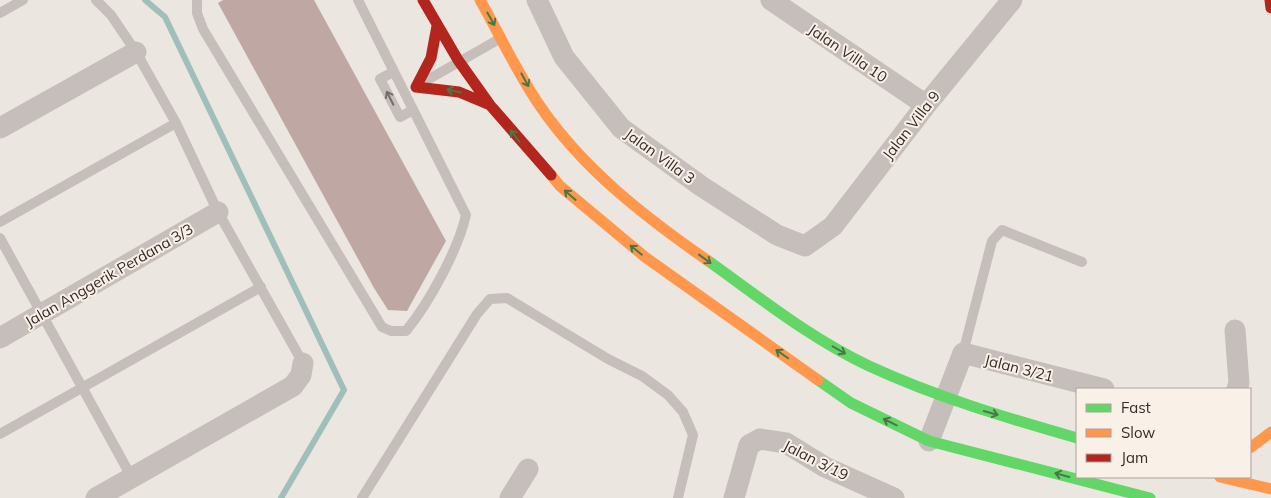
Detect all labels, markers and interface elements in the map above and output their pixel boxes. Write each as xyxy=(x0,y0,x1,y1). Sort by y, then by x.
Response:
one-way arrow xyxy=(486,11,496,26)
street label: Jalan Villa 10 xyxy=(805,20,891,86)
one-way arrow xyxy=(521,72,530,87)
one-way arrow xyxy=(447,86,463,95)
street label: Jalan Villa 9 xyxy=(878,87,944,163)
one-way arrow xyxy=(385,91,394,106)
street label: Jalan Villa 3 xyxy=(621,124,699,188)
one-way arrow xyxy=(510,130,521,143)
one-way arrow xyxy=(564,189,577,201)
street label: Jalan Anggerik Perdana 3/3 xyxy=(22,219,196,331)
one-way arrow xyxy=(630,244,643,255)
one-way arrow xyxy=(698,254,712,264)
one-way arrow xyxy=(832,345,846,355)
one-way arrow xyxy=(776,349,790,359)
street label: Jalan 3/21 xyxy=(982,350,1056,386)
legend xyxy=(1076,388,1251,478)
text: Fast xyxy=(1121,398,1151,417)
one-way arrow xyxy=(983,409,999,419)
one-way arrow xyxy=(883,417,898,426)
text: Slow xyxy=(1121,423,1155,442)
street label: Jalan 3/19 xyxy=(780,436,852,484)
text: Jam xyxy=(1121,448,1148,467)
one-way arrow xyxy=(1054,470,1070,479)

